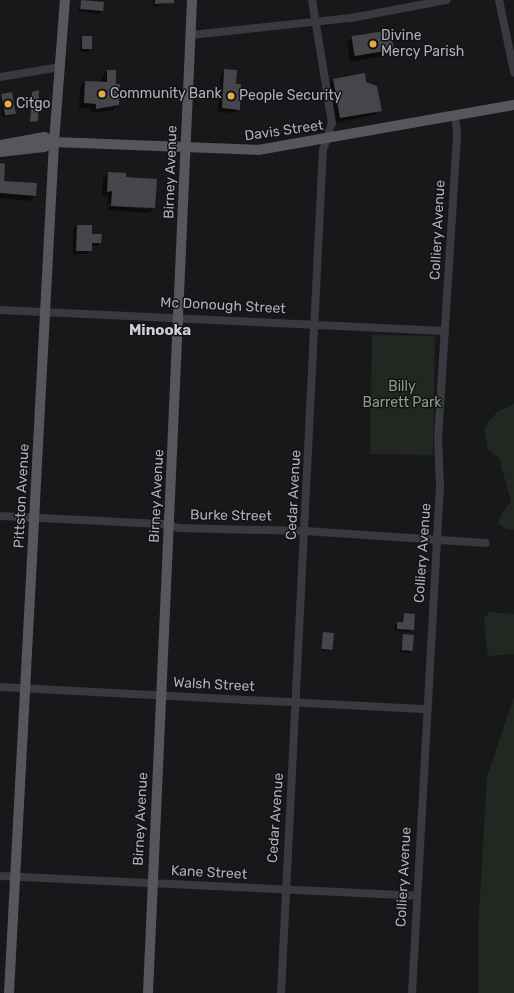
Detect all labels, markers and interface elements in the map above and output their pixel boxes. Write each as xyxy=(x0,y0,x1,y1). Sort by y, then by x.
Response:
place label: Divine Mercy Parish xyxy=(381,28,465,60)
marker: Divine Mercy Parish xyxy=(368,39,378,49)
place label: Community Bank xyxy=(110,86,222,102)
place label: People Security xyxy=(239,88,341,104)
marker: Community Bank xyxy=(97,89,107,99)
marker: People Security xyxy=(226,91,236,101)
place label: Citgo xyxy=(16,96,51,112)
marker: Citgo xyxy=(3,99,13,109)
street label: Davis Street xyxy=(244,117,324,145)
street label: Birney Avenue xyxy=(161,125,181,219)
street label: Colliery Avenue xyxy=(427,179,449,281)
street label: Mc Donough Street xyxy=(160,294,286,318)
district label: Minooka xyxy=(129,322,191,340)
park label: Billy Barrett Park xyxy=(363,379,441,412)
street label: Pittston Avenue xyxy=(11,443,33,549)
street label: Birney Avenue xyxy=(146,448,168,544)
street label: Cedar Avenue xyxy=(283,449,305,541)
street label: Colliery Avenue xyxy=(411,502,435,604)
street label: Burke Street xyxy=(190,507,272,525)
street label: Walsh Street xyxy=(173,674,255,696)
street label: Birney Avenue xyxy=(130,771,152,867)
street label: Cedar Avenue xyxy=(264,772,288,864)
street label: Colliery Avenue xyxy=(393,826,415,928)
street label: Kane Street xyxy=(170,863,248,883)

